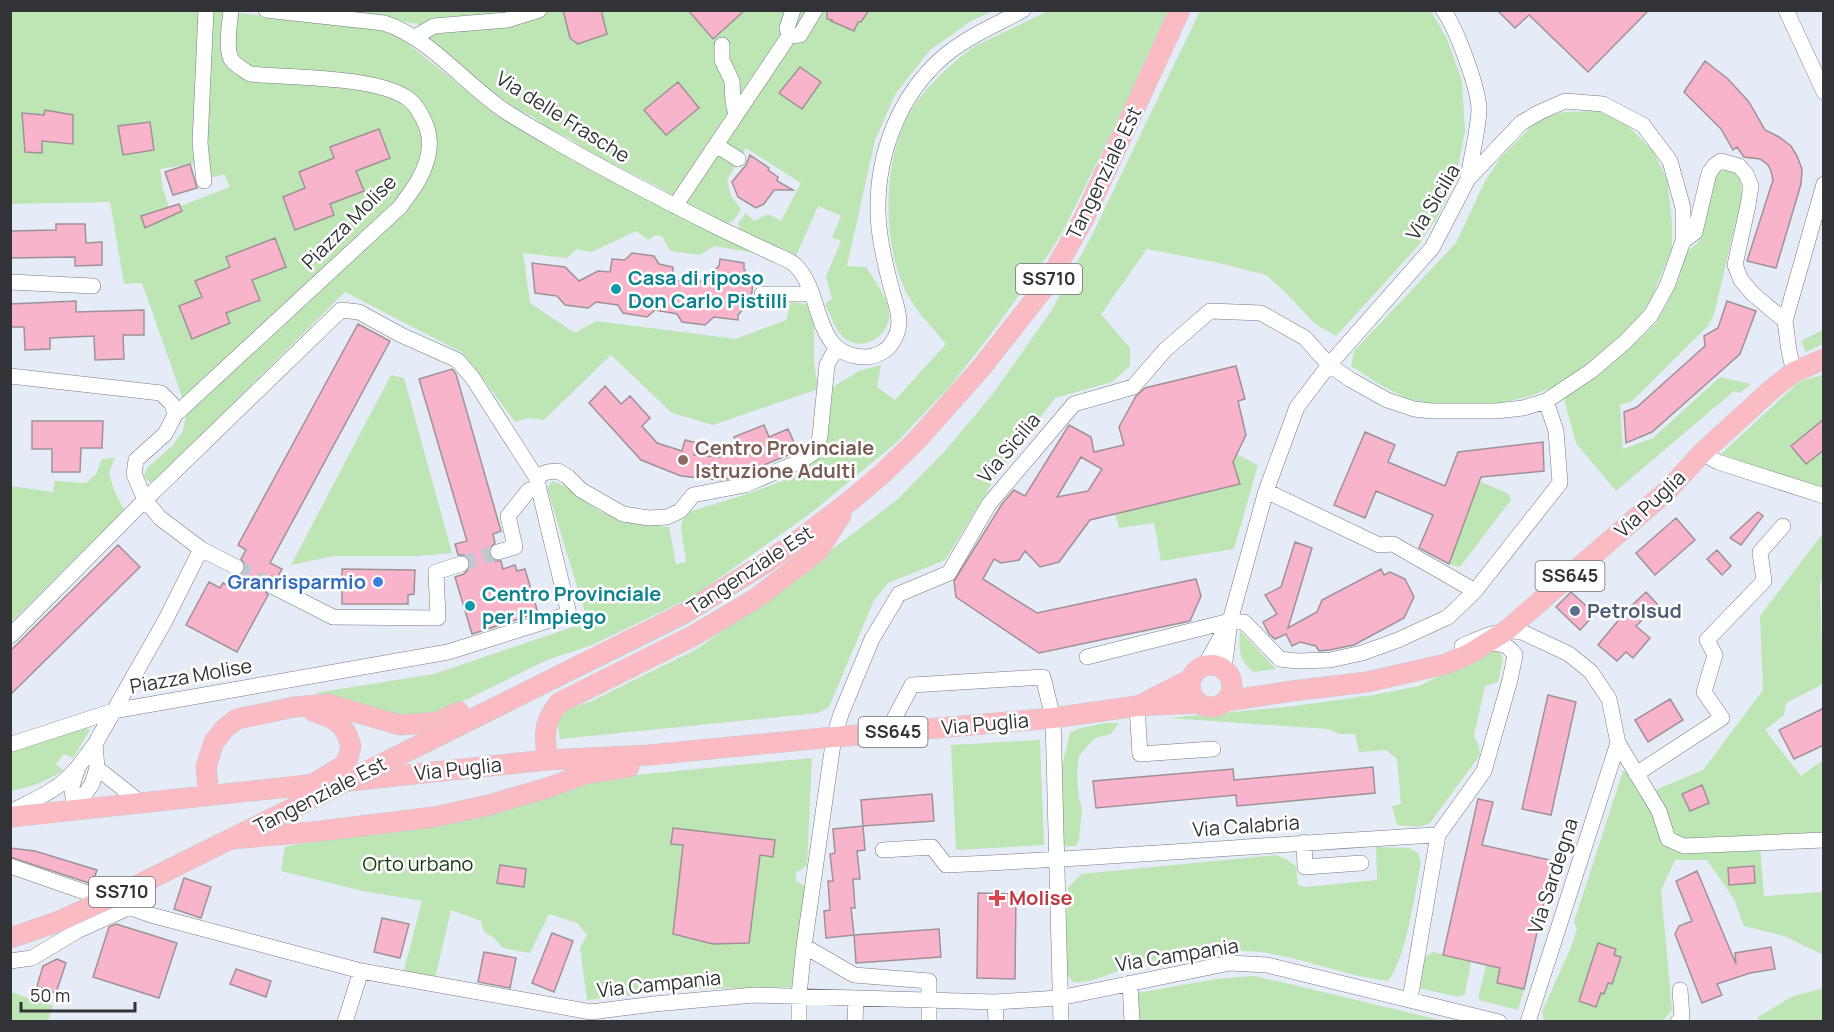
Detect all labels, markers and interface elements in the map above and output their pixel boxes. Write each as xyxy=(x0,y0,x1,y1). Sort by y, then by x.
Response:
street label: Via delle Frasche xyxy=(491,65,635,169)
street label: Tangenziale Est xyxy=(1060,102,1148,244)
street label: Via Sicilia xyxy=(1399,159,1466,245)
street label: Piazza Molise xyxy=(295,168,402,275)
place label: Casa di riposo Don Carlo Pistilli xyxy=(628,264,787,314)
road number: SS710 xyxy=(1016,264,1082,294)
marker: Casa di riposo Don Carlo Pistilli xyxy=(609,282,623,296)
street label: Via Sicilia xyxy=(971,407,1046,489)
place label: Centro Provinciale Istruzione Adulti xyxy=(695,434,874,484)
marker: Centro Provinciale Istruzione Adulti xyxy=(676,453,690,467)
street label: Via Puglia xyxy=(1608,464,1691,543)
street label: Tangenziale Est xyxy=(681,519,818,620)
road number: SS645 xyxy=(1536,561,1604,591)
place label: Granrisparmio xyxy=(227,568,366,595)
marker: Granrisparmio xyxy=(371,575,385,589)
place label: Centro Provinciale per l'Impiego xyxy=(482,580,661,630)
place label: Petrolsud xyxy=(1587,597,1682,624)
marker: Centro Provinciale per l'Impiego xyxy=(463,599,477,613)
marker: Petrolsud xyxy=(1568,604,1582,618)
street label: Piazza Molise xyxy=(128,651,254,700)
street label: Via Puglia xyxy=(940,706,1030,741)
road number: SS645 xyxy=(858,717,928,747)
street label: Tangenziale Est xyxy=(249,750,391,840)
street label: Via Puglia xyxy=(413,750,503,787)
street label: Via Calabria xyxy=(1191,808,1301,843)
street label: Via Sardegna xyxy=(1521,814,1584,937)
park label: Orto urbano xyxy=(363,850,474,877)
road number: SS710 xyxy=(89,877,155,907)
place label: Molise xyxy=(1009,884,1073,911)
marker: Molise xyxy=(990,891,1004,905)
street label: Via Campania xyxy=(1113,931,1240,978)
street label: Via Campania xyxy=(596,964,722,1003)
scale bar xyxy=(21,975,135,1013)
text: 50 m xyxy=(30,983,70,1007)

